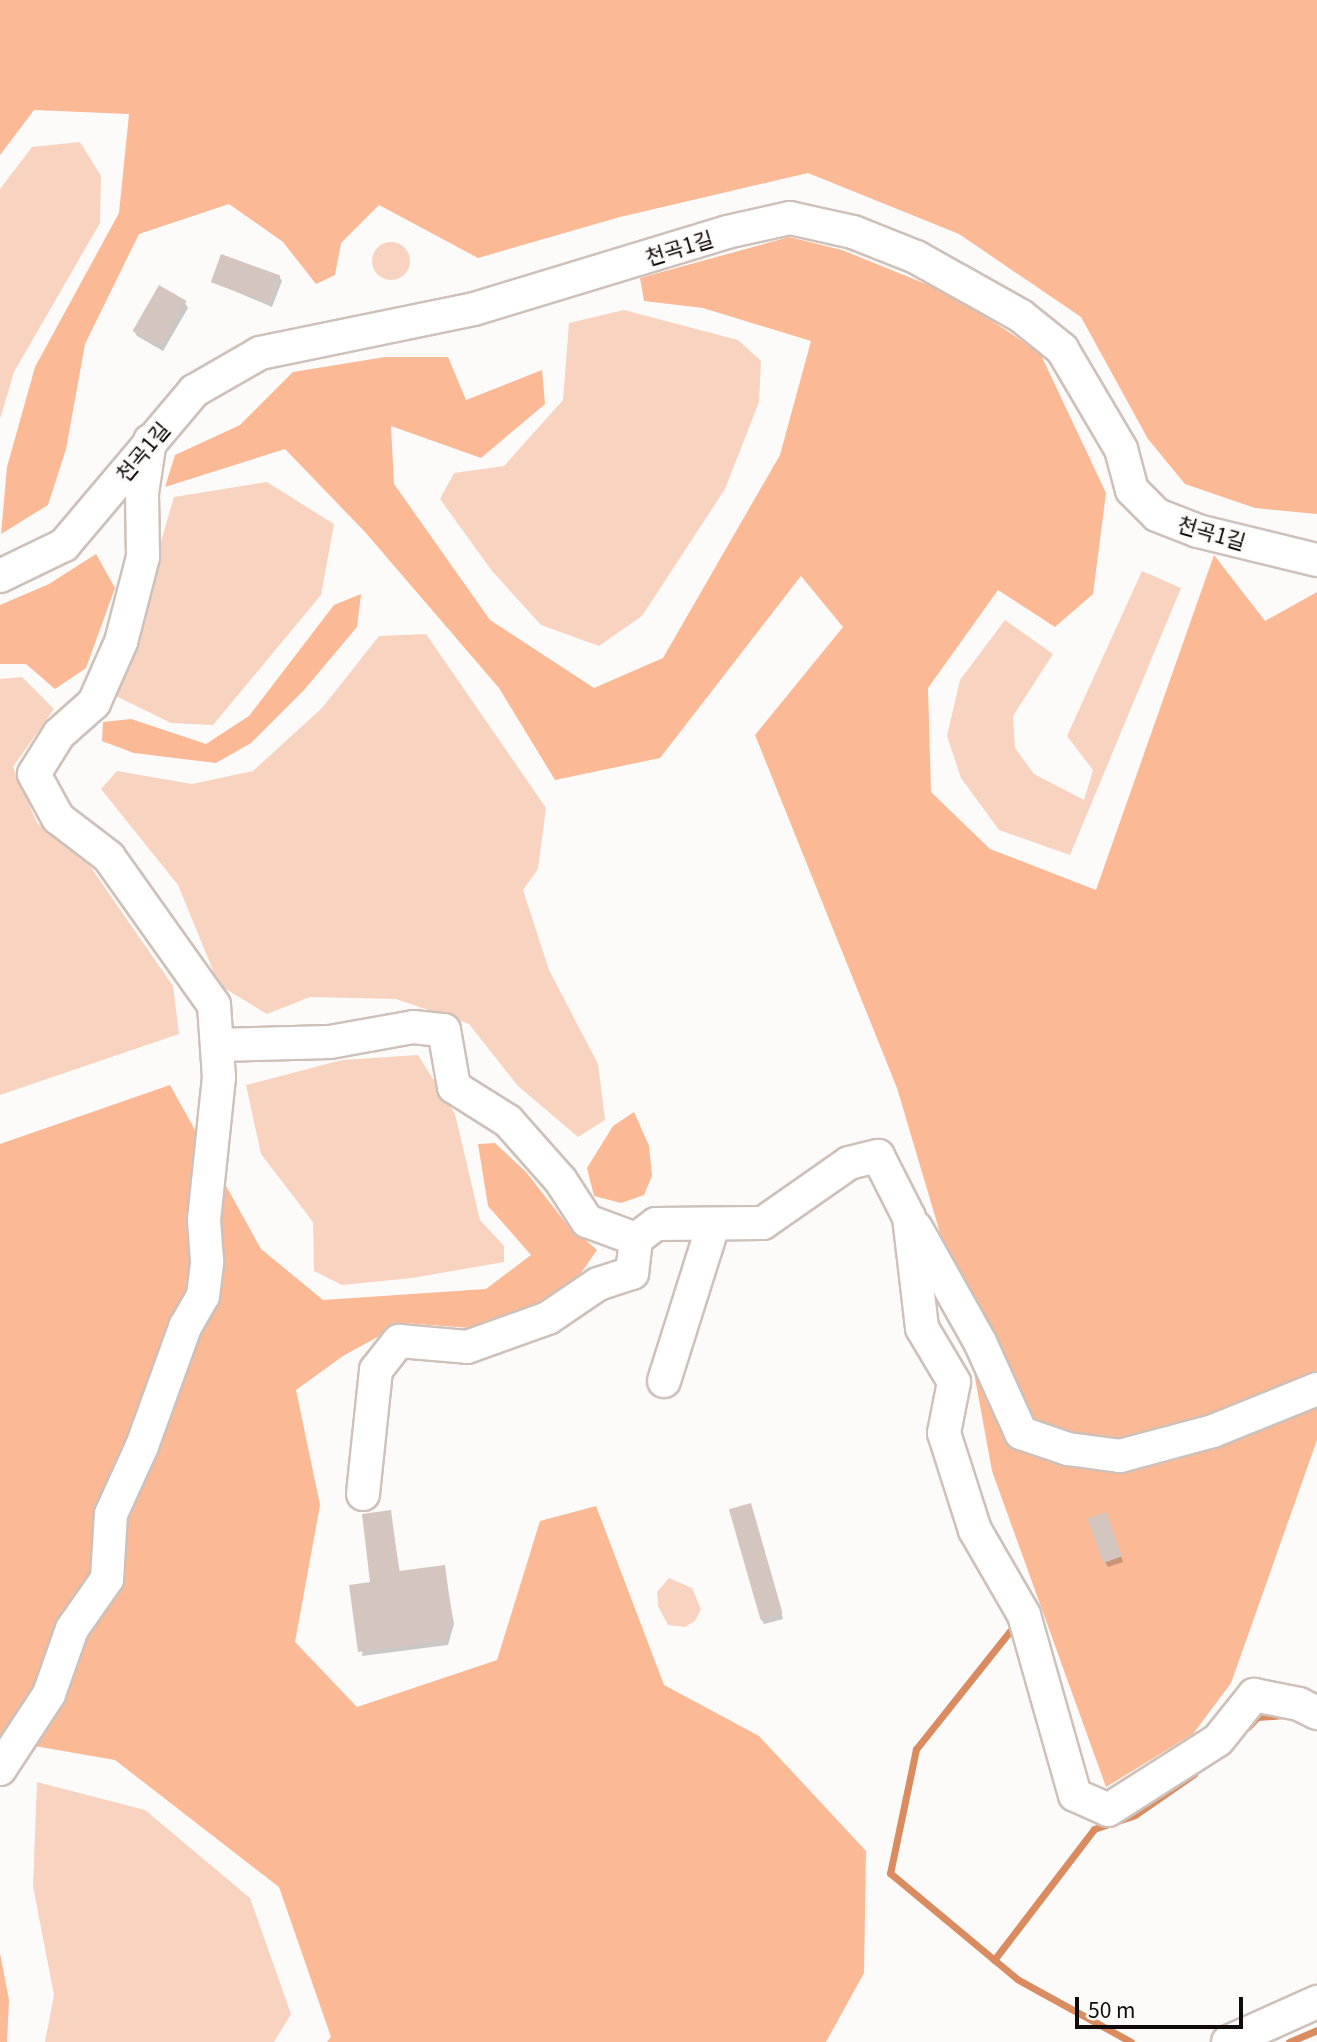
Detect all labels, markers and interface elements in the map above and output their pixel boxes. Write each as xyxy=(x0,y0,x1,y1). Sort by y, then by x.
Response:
street label: 천곡1길 xyxy=(642,225,716,269)
street label: 천곡1길 xyxy=(110,416,174,486)
street label: 천곡1길 xyxy=(1175,510,1249,554)
scale bar xyxy=(1079,1982,1247,2026)
text: 50 m xyxy=(1088,1994,1135,2024)

